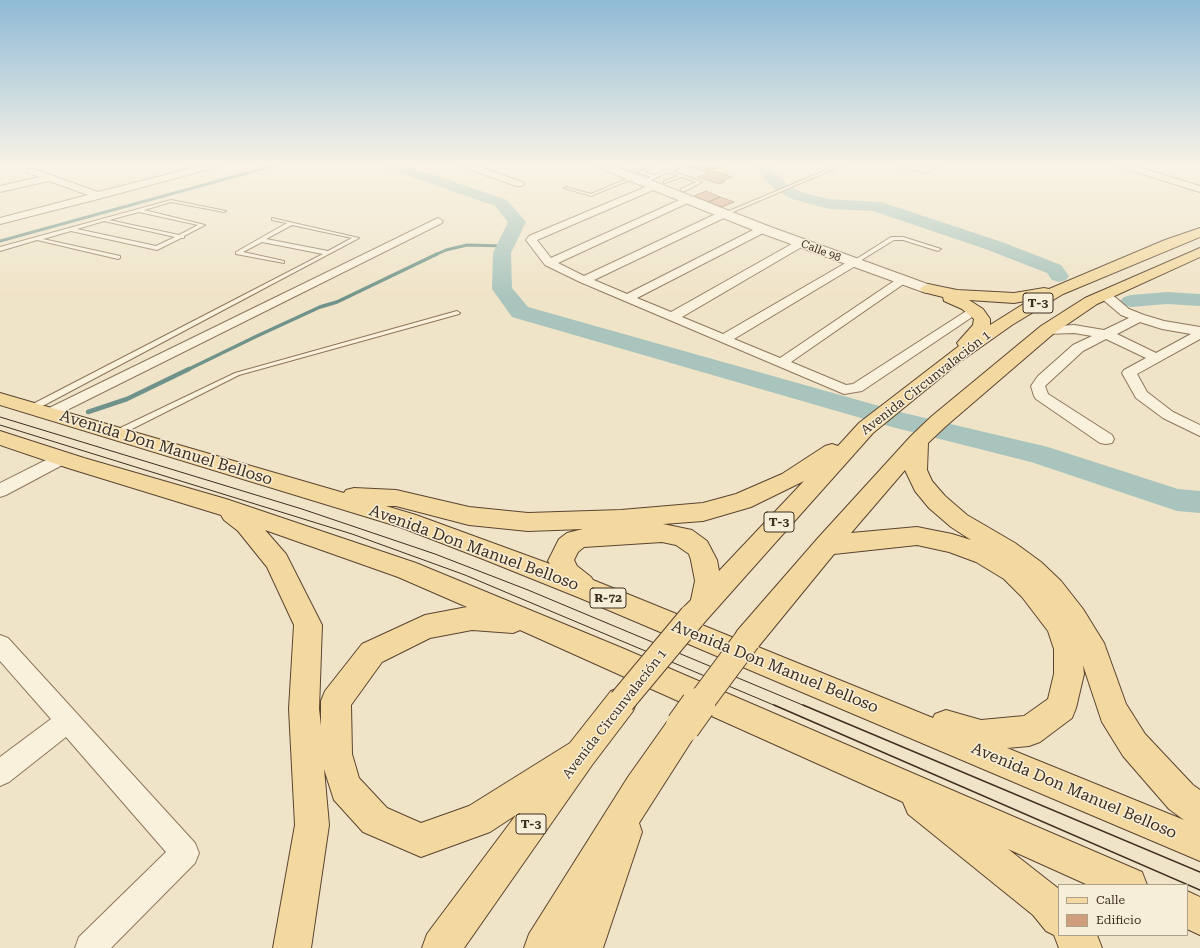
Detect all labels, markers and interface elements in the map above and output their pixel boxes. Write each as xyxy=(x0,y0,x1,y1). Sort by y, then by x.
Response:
street label: Calle 98 xyxy=(799,237,843,265)
road number: T-3 xyxy=(1023,293,1053,313)
street label: Avenida Circunvalación 1 xyxy=(858,327,994,439)
street label: Avenida Don Manuel Belloso xyxy=(57,406,275,490)
street label: Avenida Don Manuel Belloso xyxy=(367,501,581,595)
road number: T-3 xyxy=(764,512,794,532)
road number: R-72 xyxy=(590,588,626,608)
street label: Avenida Don Manuel Belloso xyxy=(669,617,881,717)
street label: Avenida Circunvalación 1 xyxy=(559,646,671,782)
street label: Avenida Don Manuel Belloso xyxy=(968,739,1180,843)
road number: T-3 xyxy=(516,814,546,834)
legend xyxy=(1058,884,1188,936)
text: Calle xyxy=(1096,893,1125,907)
text: Edificio xyxy=(1096,913,1141,927)

